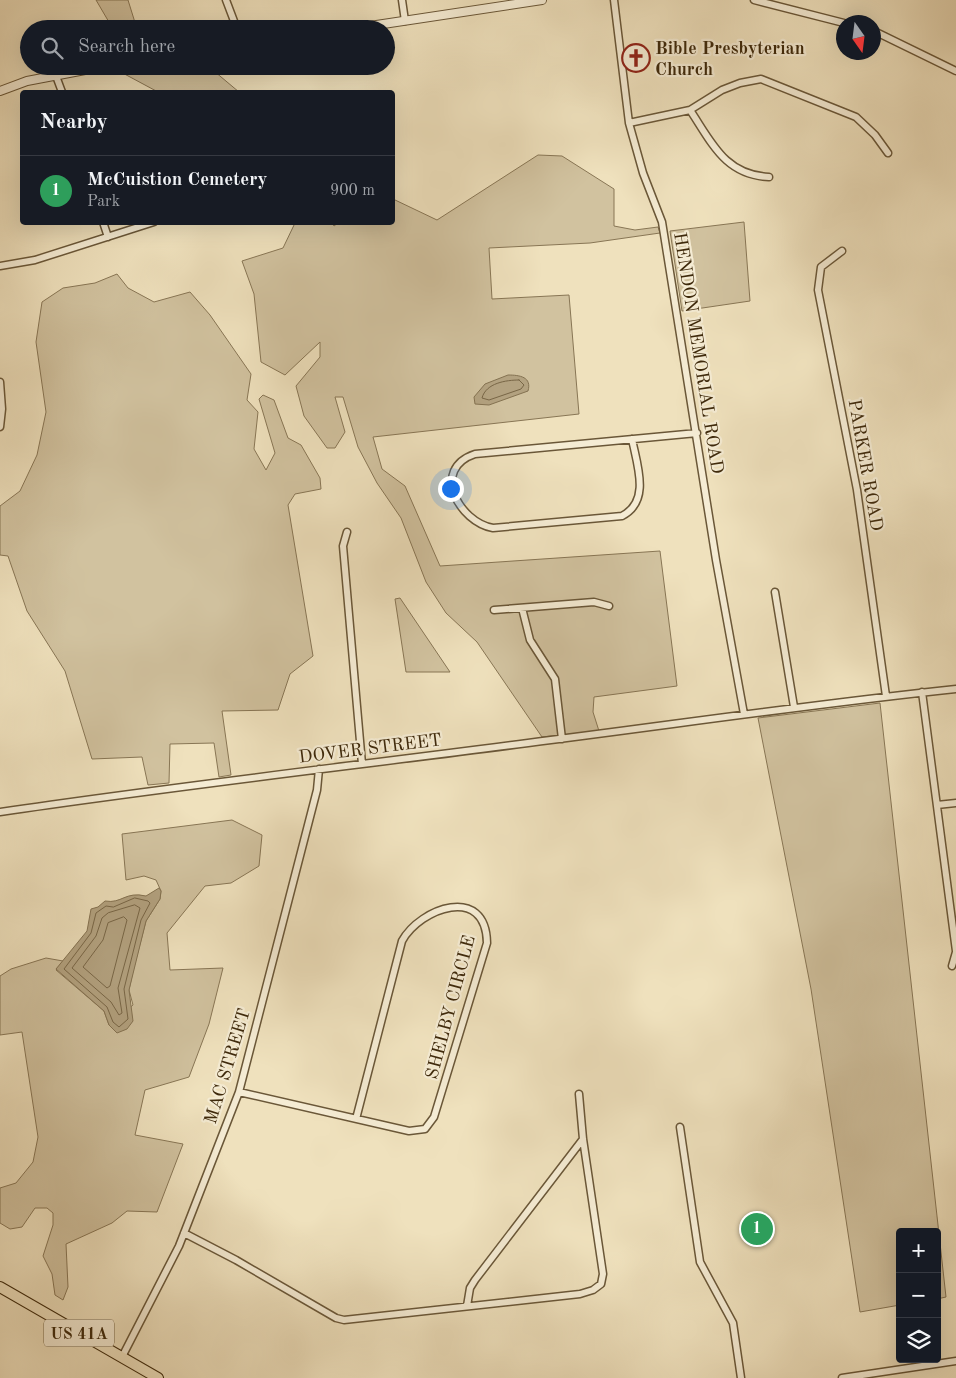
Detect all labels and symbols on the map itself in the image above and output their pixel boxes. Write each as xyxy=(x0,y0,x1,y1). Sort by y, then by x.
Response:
north arrow xyxy=(836,15,881,60)
place label: Bible Presbyterian Church xyxy=(655,40,805,79)
church icon: Bible Presbyterian Church xyxy=(621,43,651,73)
street label: HENDON MEMORIAL ROAD xyxy=(670,231,726,475)
street label: PARKER ROAD xyxy=(845,398,885,533)
your location xyxy=(438,476,464,502)
street label: DOVER STREET xyxy=(298,731,443,767)
street label: SHELBY CIRCLE xyxy=(423,933,479,1081)
street label: MAC STREET xyxy=(202,1006,254,1126)
pin: 1 xyxy=(741,1210,773,1248)
road number: US 41A xyxy=(44,1320,114,1346)

